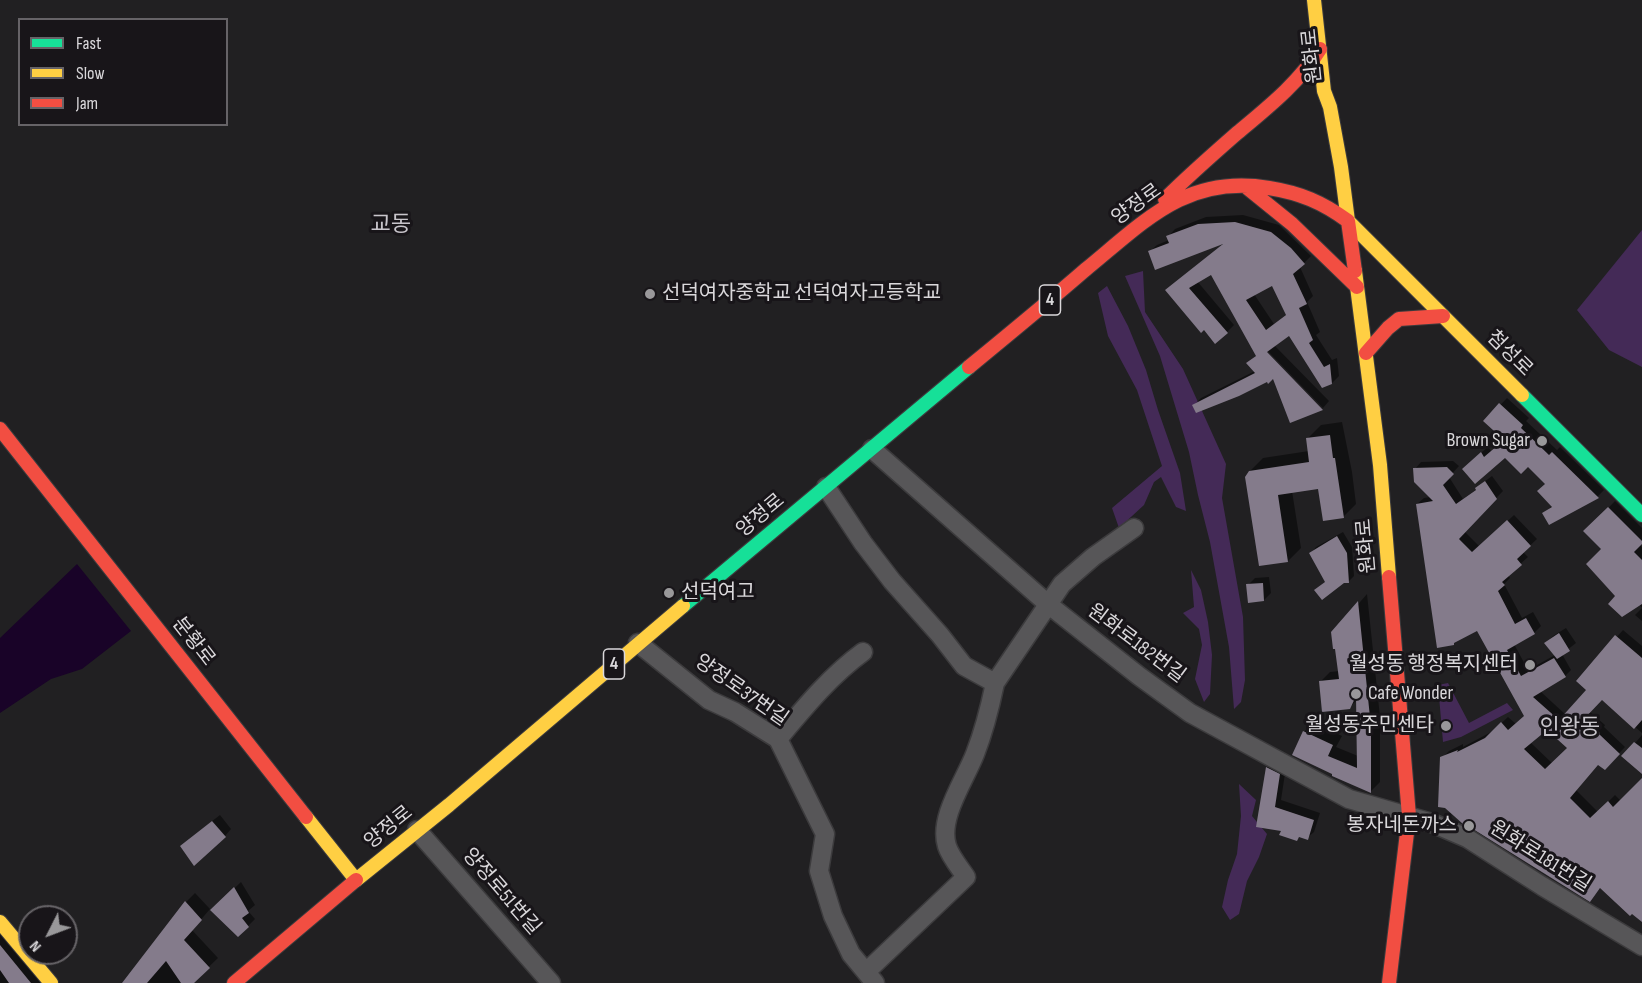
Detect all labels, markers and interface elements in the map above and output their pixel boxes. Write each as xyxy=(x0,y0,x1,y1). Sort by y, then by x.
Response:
legend xyxy=(18,18,228,126)
street label: 원화로 xyxy=(1298,27,1328,85)
text: Fast xyxy=(76,33,101,54)
text: Slow xyxy=(76,63,105,84)
text: Jam xyxy=(76,93,98,114)
street label: 양정로 xyxy=(1108,179,1166,231)
district label: 교동 xyxy=(371,212,411,238)
place label: 선덕여자중학교 선덕여자고등학교 xyxy=(662,282,941,306)
road number: 4 xyxy=(1040,285,1060,315)
marker: 선덕여자중학교 선덕여자고등학교 xyxy=(643,287,657,301)
street label: 첨성로 xyxy=(1481,326,1537,382)
place label: Brown Sugar xyxy=(1446,429,1530,453)
marker: Brown Sugar xyxy=(1535,434,1549,448)
street label: 양정로 xyxy=(732,489,790,543)
street label: 원화로 xyxy=(1353,517,1381,575)
place label: 선덕여고 xyxy=(681,581,755,605)
marker: 선덕여고 xyxy=(662,586,676,600)
street label: 원화로182번길 xyxy=(1082,599,1190,689)
street label: 분황로 xyxy=(167,613,219,671)
road number: 4 xyxy=(604,649,624,679)
street label: 양정로37번길 xyxy=(690,650,792,732)
place label: 월성동 행정복지센터 xyxy=(1349,653,1518,677)
marker: 월성동 행정복지센터 xyxy=(1523,658,1537,672)
place label: Cafe Wonder xyxy=(1368,682,1453,706)
marker: Cafe Wonder xyxy=(1349,687,1363,701)
place label: 월성동주민센타 xyxy=(1305,714,1434,738)
district label: 인왕동 xyxy=(1540,715,1600,741)
marker: 월성동주민센타 xyxy=(1439,719,1453,733)
street label: 양정로 xyxy=(360,801,418,855)
place label: 봉자네돈까스 xyxy=(1347,814,1457,838)
street label: 원화로181번길 xyxy=(1485,816,1595,898)
marker: 봉자네돈까스 xyxy=(1462,819,1476,833)
street label: 양정로51번길 xyxy=(457,844,545,940)
north arrow xyxy=(18,905,78,965)
text: N xyxy=(26,937,46,956)

